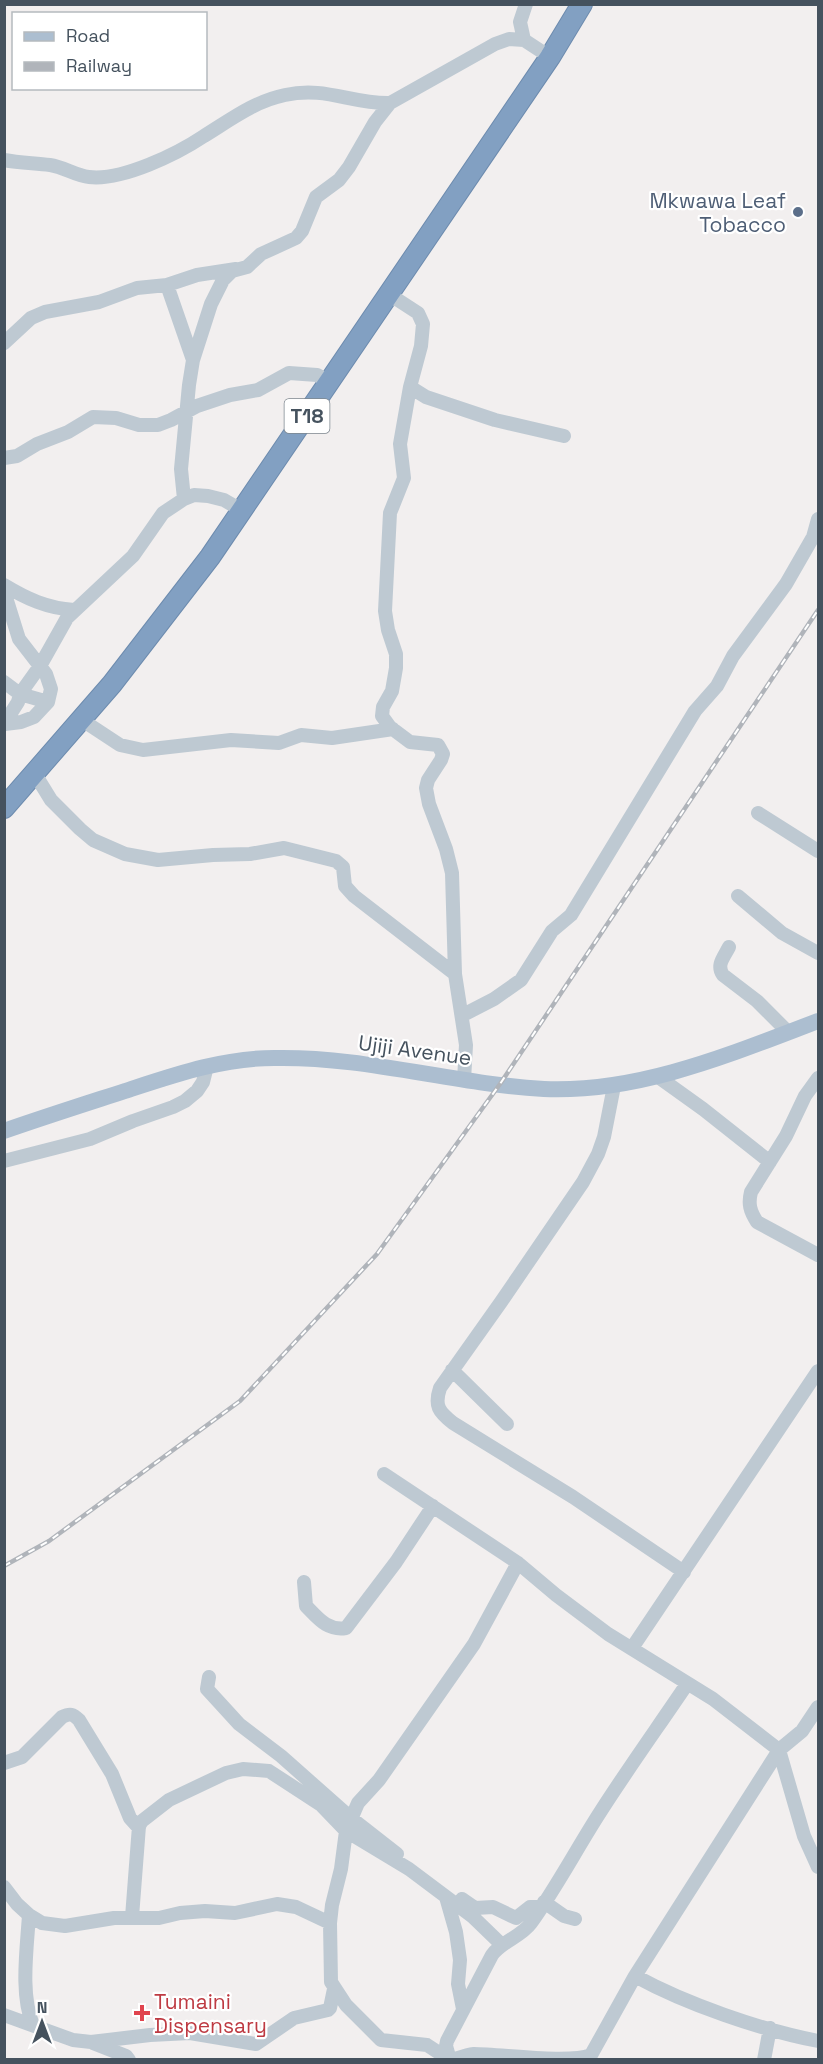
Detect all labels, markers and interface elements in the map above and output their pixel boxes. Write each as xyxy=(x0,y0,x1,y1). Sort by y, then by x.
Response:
legend xyxy=(12,12,207,90)
text: Road xyxy=(66,24,110,47)
text: Railway xyxy=(66,54,132,77)
place label: Mkwawa Leaf Tobacco xyxy=(649,187,786,238)
marker: Mkwawa Leaf Tobacco xyxy=(791,205,805,219)
road number: T18 xyxy=(284,399,330,433)
street label: Ujiji Avenue xyxy=(357,1029,473,1071)
place label: Tumaini Dispensary xyxy=(154,1988,267,2039)
north arrow xyxy=(12,1992,72,2052)
text: N xyxy=(37,1997,47,2018)
marker: Tumaini Dispensary xyxy=(135,2006,149,2020)

